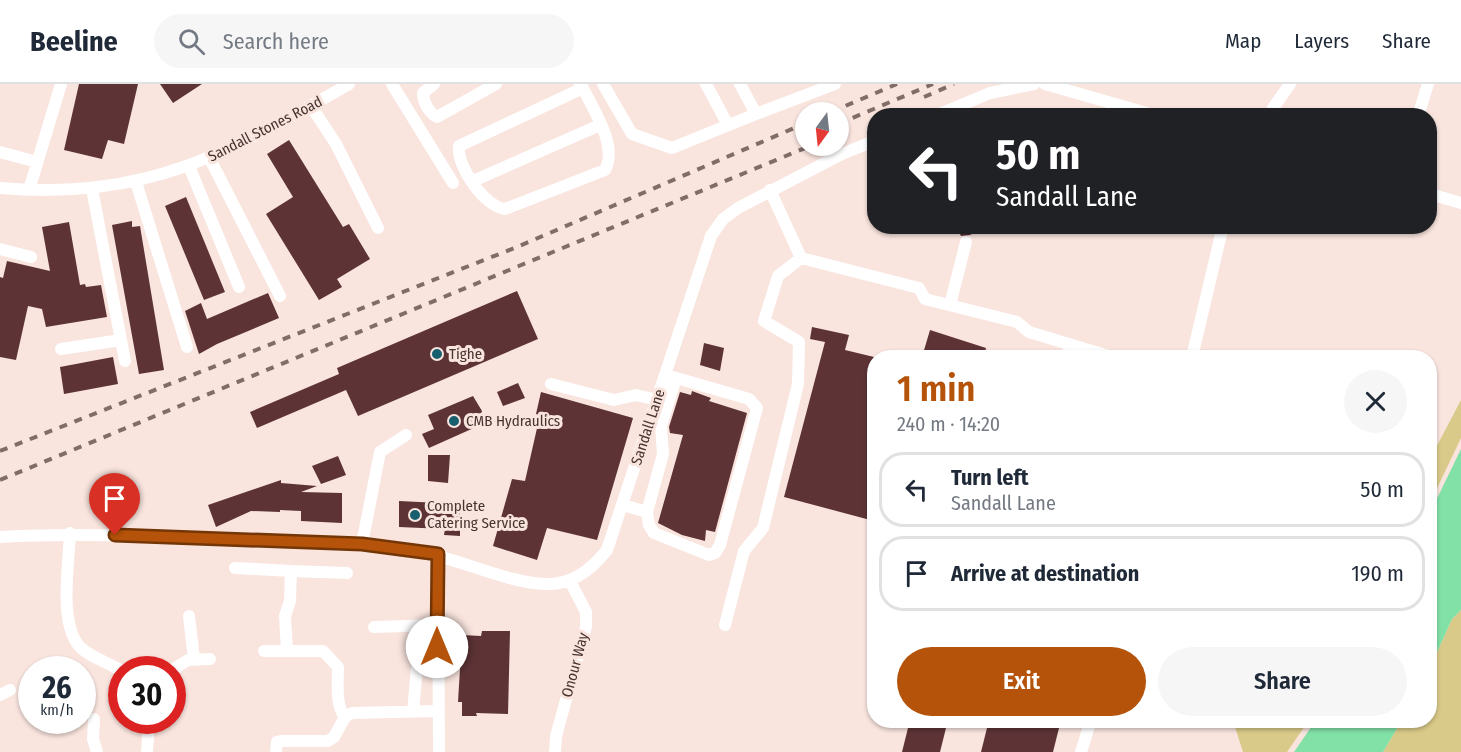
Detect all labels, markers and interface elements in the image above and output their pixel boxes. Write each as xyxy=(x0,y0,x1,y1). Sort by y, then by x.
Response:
search box xyxy=(154,14,574,68)
text: Beeline xyxy=(30,25,118,58)
icon: search xyxy=(175,25,208,58)
text: Search here xyxy=(223,28,329,55)
text: Map xyxy=(1225,28,1261,54)
text: Layers xyxy=(1294,28,1349,54)
text: Share xyxy=(1382,28,1431,54)
street label: Sandall Stones Road xyxy=(205,92,325,166)
north arrow xyxy=(795,102,849,156)
map controls xyxy=(795,102,849,156)
text: 50 m xyxy=(996,130,1080,180)
icon: left xyxy=(897,132,975,210)
text: Sandall Lane xyxy=(996,181,1137,213)
place label: Tighe xyxy=(449,345,482,363)
marker: Tighe xyxy=(430,347,444,361)
text: 1 min xyxy=(897,367,975,411)
button: close xyxy=(1344,370,1407,433)
street label: Sandall Lane xyxy=(627,387,669,467)
place label: CMB Hydraulics xyxy=(466,412,560,430)
text: 240 m · 14:20 xyxy=(897,412,1000,436)
marker: CMB Hydraulics xyxy=(447,414,461,428)
text: Turn left xyxy=(951,464,1029,491)
pin xyxy=(89,473,140,535)
icon: left xyxy=(900,473,933,506)
text: 50 m xyxy=(1360,476,1404,503)
icon: arrive xyxy=(98,482,131,515)
text: Sandall Lane xyxy=(951,491,1056,515)
place label: Complete Catering Service xyxy=(427,497,526,532)
marker: Complete Catering Service xyxy=(408,508,422,522)
icon: arrive xyxy=(900,557,933,590)
text: Arrive at destination xyxy=(951,560,1139,587)
text: 190 m xyxy=(1351,560,1404,587)
position arrow xyxy=(405,615,469,679)
street label: Onour Way xyxy=(558,630,592,699)
button: Exit xyxy=(897,647,1146,716)
button: Share xyxy=(1158,647,1407,716)
speed limit sign: 30 xyxy=(108,656,186,734)
text: 26 xyxy=(42,670,72,706)
text: km/h xyxy=(40,701,74,719)

